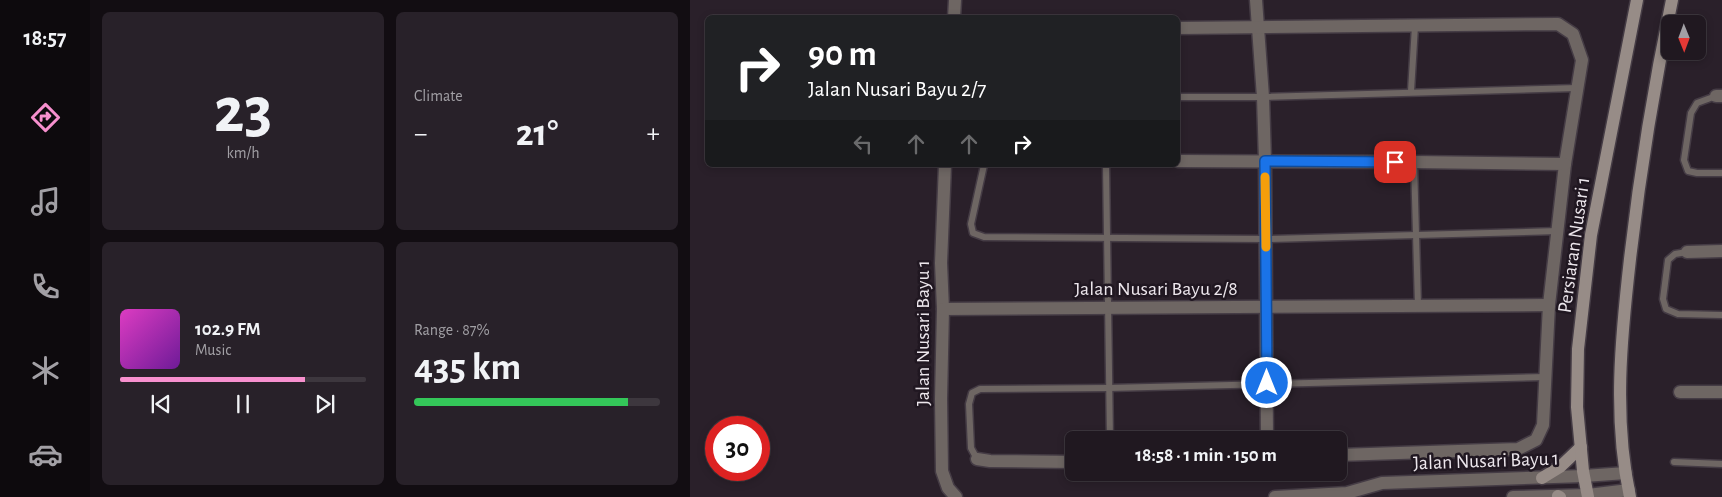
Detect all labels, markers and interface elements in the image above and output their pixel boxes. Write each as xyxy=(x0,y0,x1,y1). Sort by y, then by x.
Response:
north arrow xyxy=(1661,15,1706,60)
map controls xyxy=(1661,15,1706,60)
text: 18:57 xyxy=(24,27,66,49)
icon: right xyxy=(725,35,790,100)
text: 90 m xyxy=(808,37,877,72)
text: Jalan Nusari Bayu 2/7 xyxy=(808,78,987,100)
text: 23 xyxy=(214,79,272,144)
text: Climate xyxy=(414,88,463,104)
icon: directions xyxy=(28,100,63,135)
text: 21° xyxy=(516,115,558,153)
text: − xyxy=(414,120,427,148)
text: + xyxy=(647,120,660,148)
icon: left xyxy=(849,130,877,158)
icon: ahead xyxy=(902,130,930,158)
icon: ahead xyxy=(955,130,983,158)
icon: right xyxy=(1008,130,1036,158)
pin xyxy=(1374,141,1416,183)
text: km/h xyxy=(226,145,260,161)
icon: arrive xyxy=(1381,148,1409,176)
street label: Persiaran Nusari 1 xyxy=(1555,176,1593,314)
icon: music xyxy=(28,184,63,219)
street label: Jalan Nusari Bayu 1 xyxy=(913,260,933,406)
icon: phone xyxy=(28,269,63,304)
street label: Jalan Nusari Bayu 2/8 xyxy=(1074,279,1238,299)
text: 102.9 FM xyxy=(195,320,261,339)
text: Range · 87% xyxy=(414,322,490,338)
text: Music xyxy=(195,342,231,358)
text: 435 km xyxy=(414,349,521,387)
icon: climate xyxy=(28,353,63,388)
position arrow xyxy=(1240,356,1292,408)
icon: previous xyxy=(147,390,175,418)
icon: pause xyxy=(229,390,257,418)
icon: next xyxy=(311,390,339,418)
speed limit sign: 30 xyxy=(705,416,770,481)
icon: car xyxy=(28,437,63,472)
text: 18:58 · 1 min · 150 m xyxy=(1135,446,1277,465)
street label: Jalan Nusari Bayu 1 xyxy=(1413,448,1559,474)

